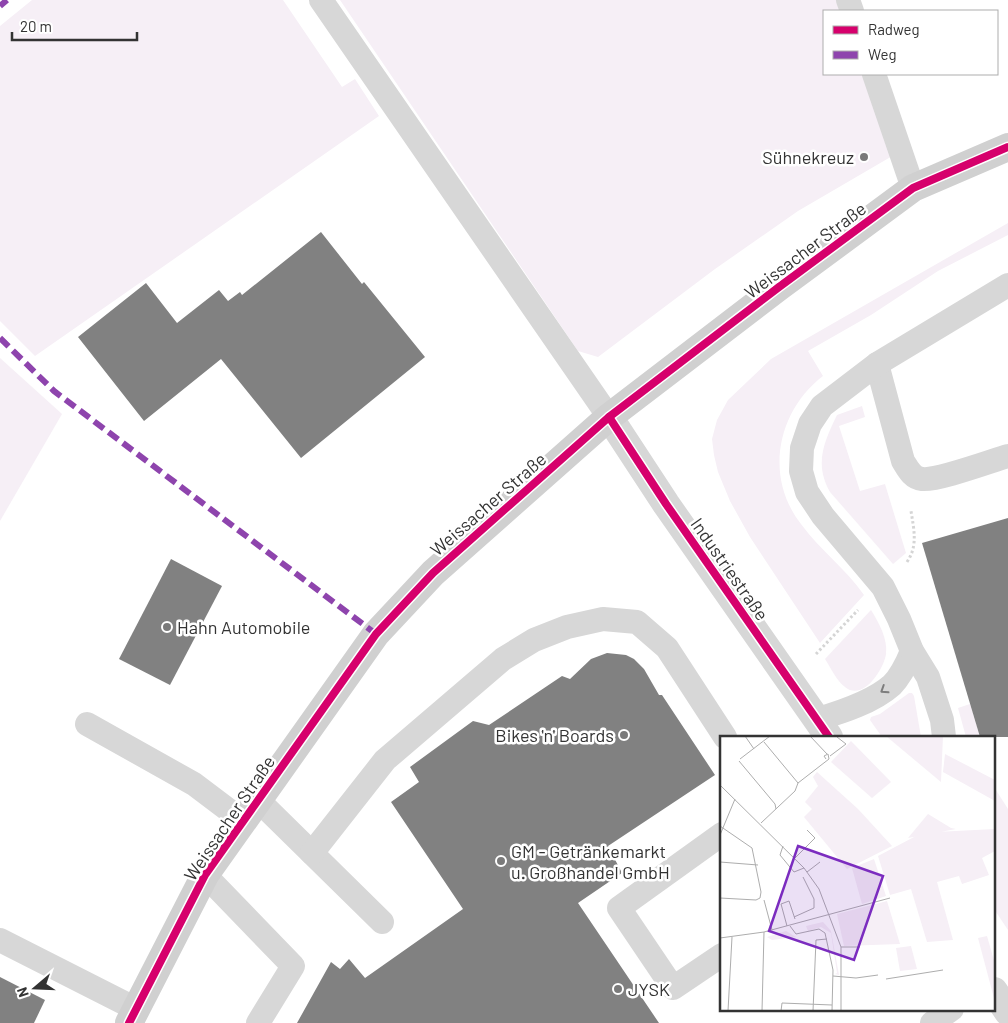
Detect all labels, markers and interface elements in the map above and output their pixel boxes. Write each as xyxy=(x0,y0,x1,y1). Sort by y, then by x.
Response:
scale bar xyxy=(12,10,138,42)
legend xyxy=(823,10,998,75)
text: 20 m xyxy=(20,17,52,35)
text: Radweg xyxy=(868,20,920,38)
text: Weg xyxy=(868,45,896,63)
place label: Sühnekreuz xyxy=(762,146,854,168)
marker: Sühnekreuz xyxy=(858,151,870,163)
street label: Weissacher Straße xyxy=(740,197,870,303)
street label: Weissacher Straße xyxy=(426,448,550,560)
street label: Industriestraße xyxy=(687,514,773,624)
place label: Hahn Automobile xyxy=(177,616,310,638)
marker: Hahn Automobile xyxy=(161,621,173,633)
one-way arrow xyxy=(880,684,890,693)
place label: Bikes 'n' Boards xyxy=(495,724,614,746)
marker: Bikes 'n' Boards xyxy=(618,729,630,741)
inset map xyxy=(720,736,996,1010)
street label: Weissacher Straße xyxy=(179,751,279,885)
place label: GM - Getränkemarkt u. Großhandel GmbH xyxy=(511,840,670,883)
marker: GM - Getränkemarkt u. Großhandel GmbH xyxy=(495,855,507,867)
north arrow xyxy=(10,963,60,1013)
place label: JYSK xyxy=(628,978,670,1000)
marker: JYSK xyxy=(612,983,624,995)
text: N xyxy=(13,985,32,1000)

